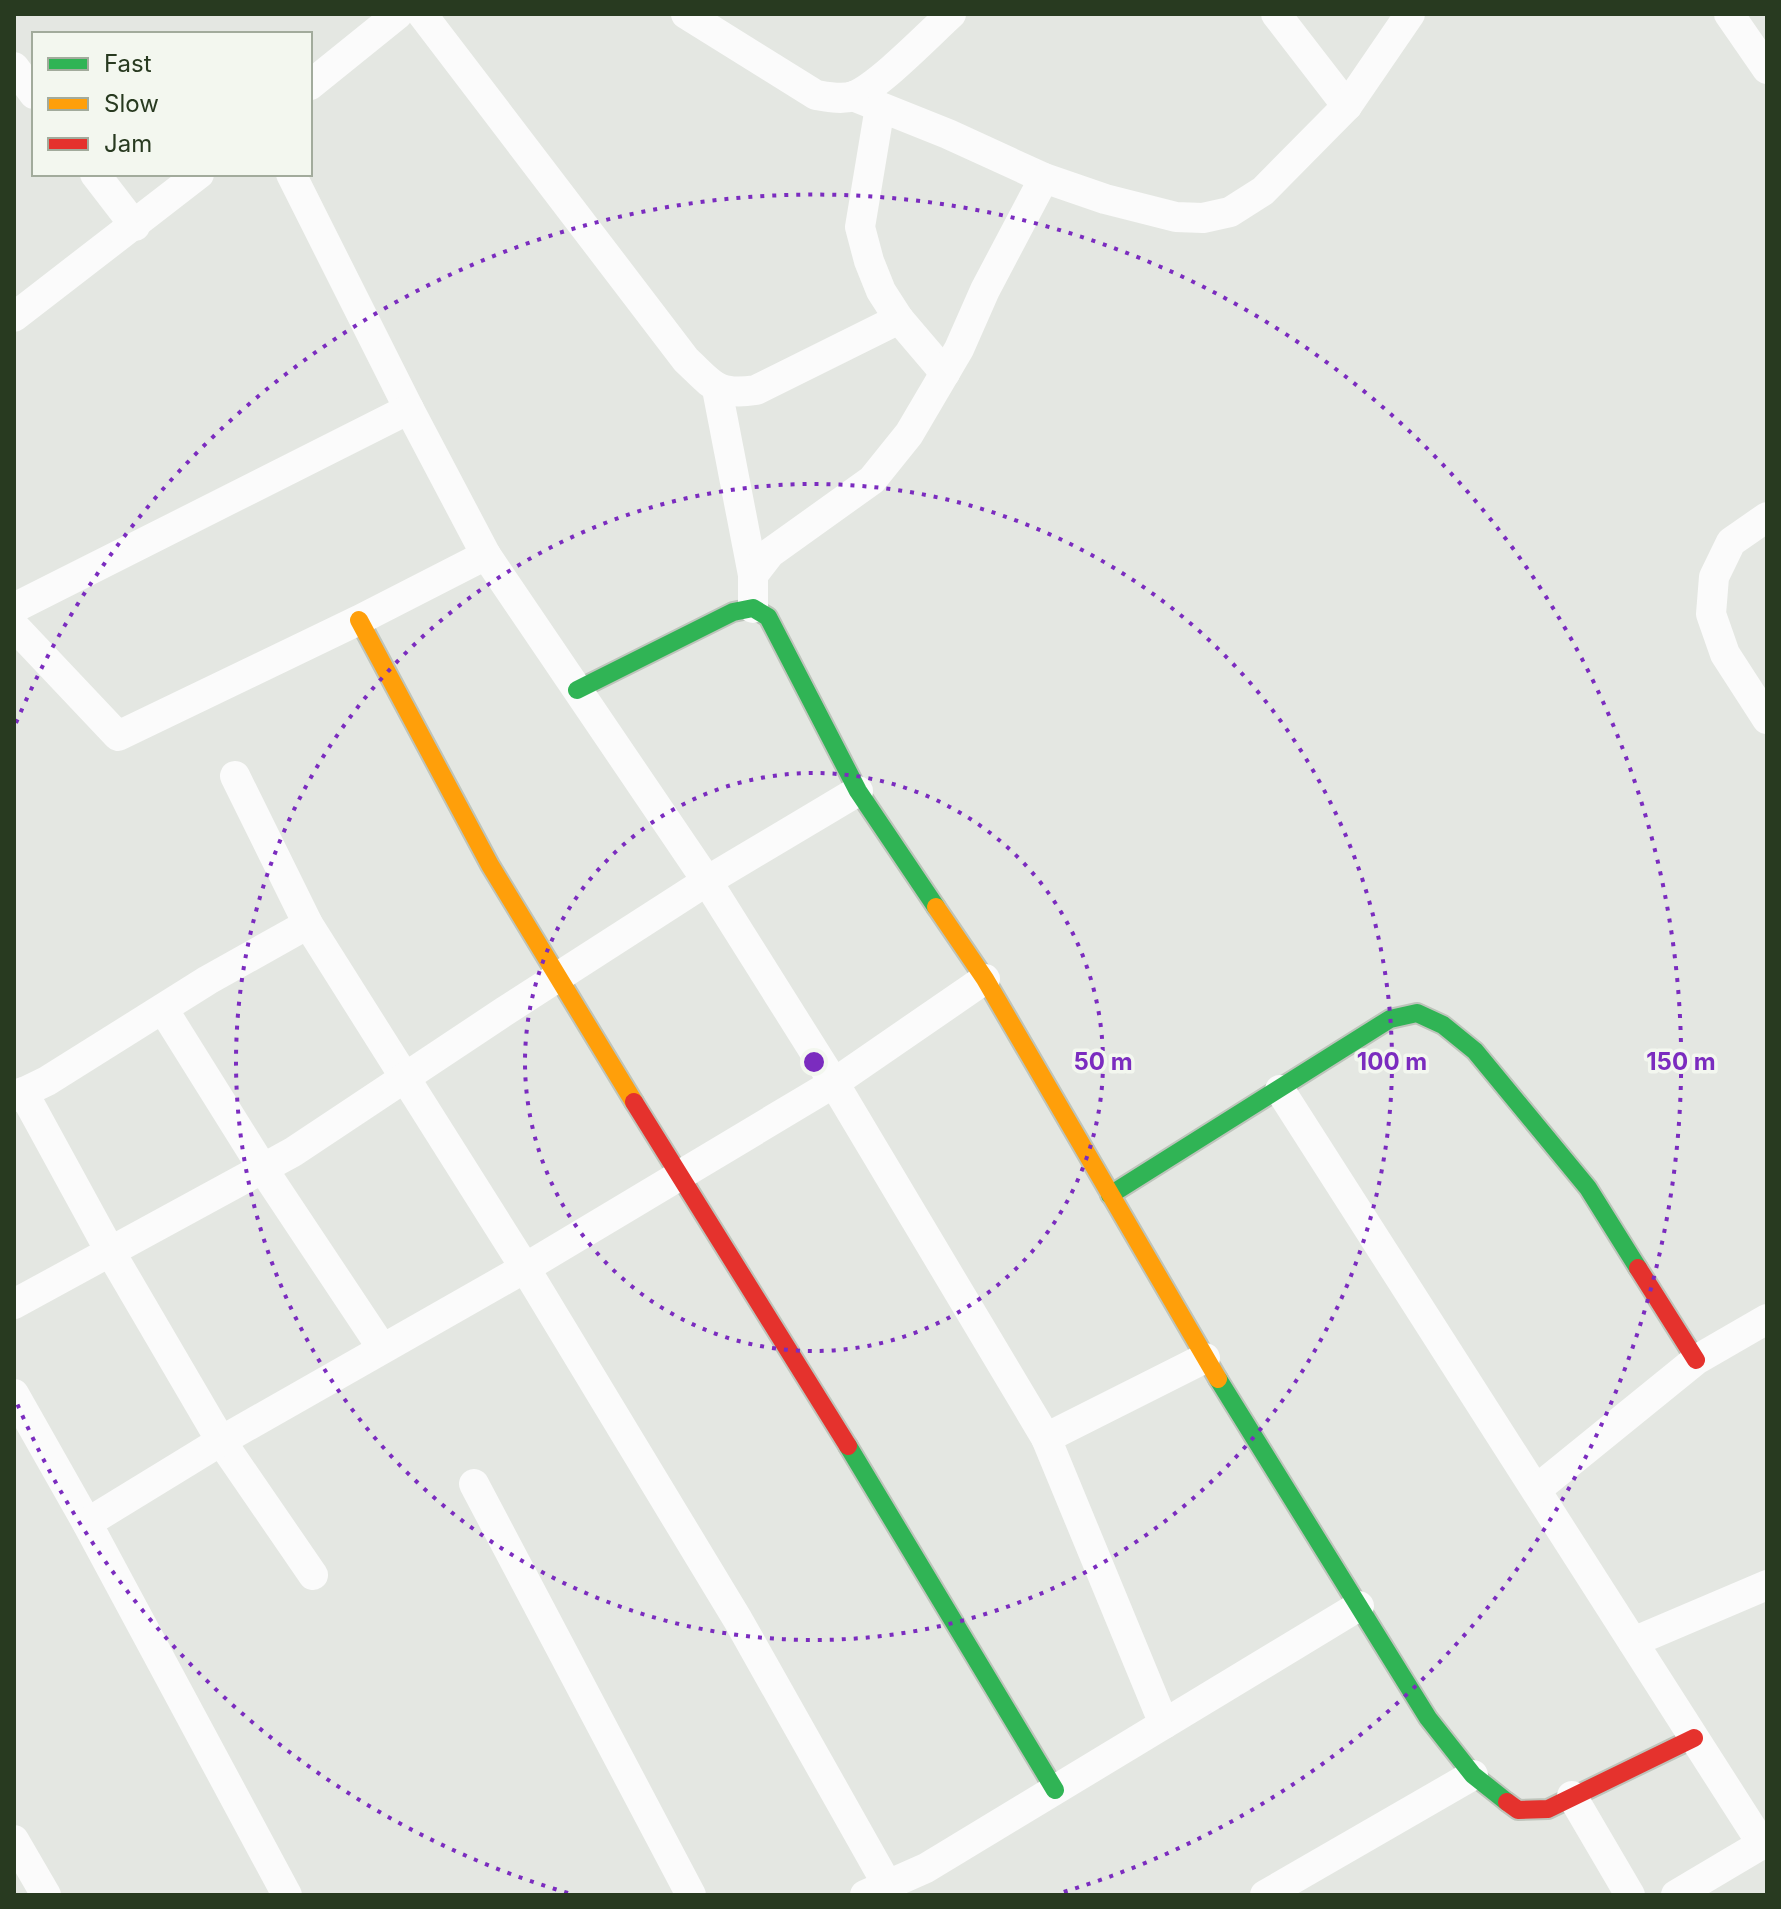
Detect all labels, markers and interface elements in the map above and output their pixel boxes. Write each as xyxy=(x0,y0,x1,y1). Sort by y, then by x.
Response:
legend xyxy=(32,32,312,176)
text: Fast xyxy=(104,49,152,78)
text: Slow xyxy=(104,89,159,118)
text: Jam xyxy=(104,129,152,158)
text: 50 m xyxy=(1073,1047,1133,1076)
text: 100 m xyxy=(1357,1047,1427,1076)
text: 150 m xyxy=(1646,1047,1716,1076)
centre of rings xyxy=(800,1048,828,1076)

